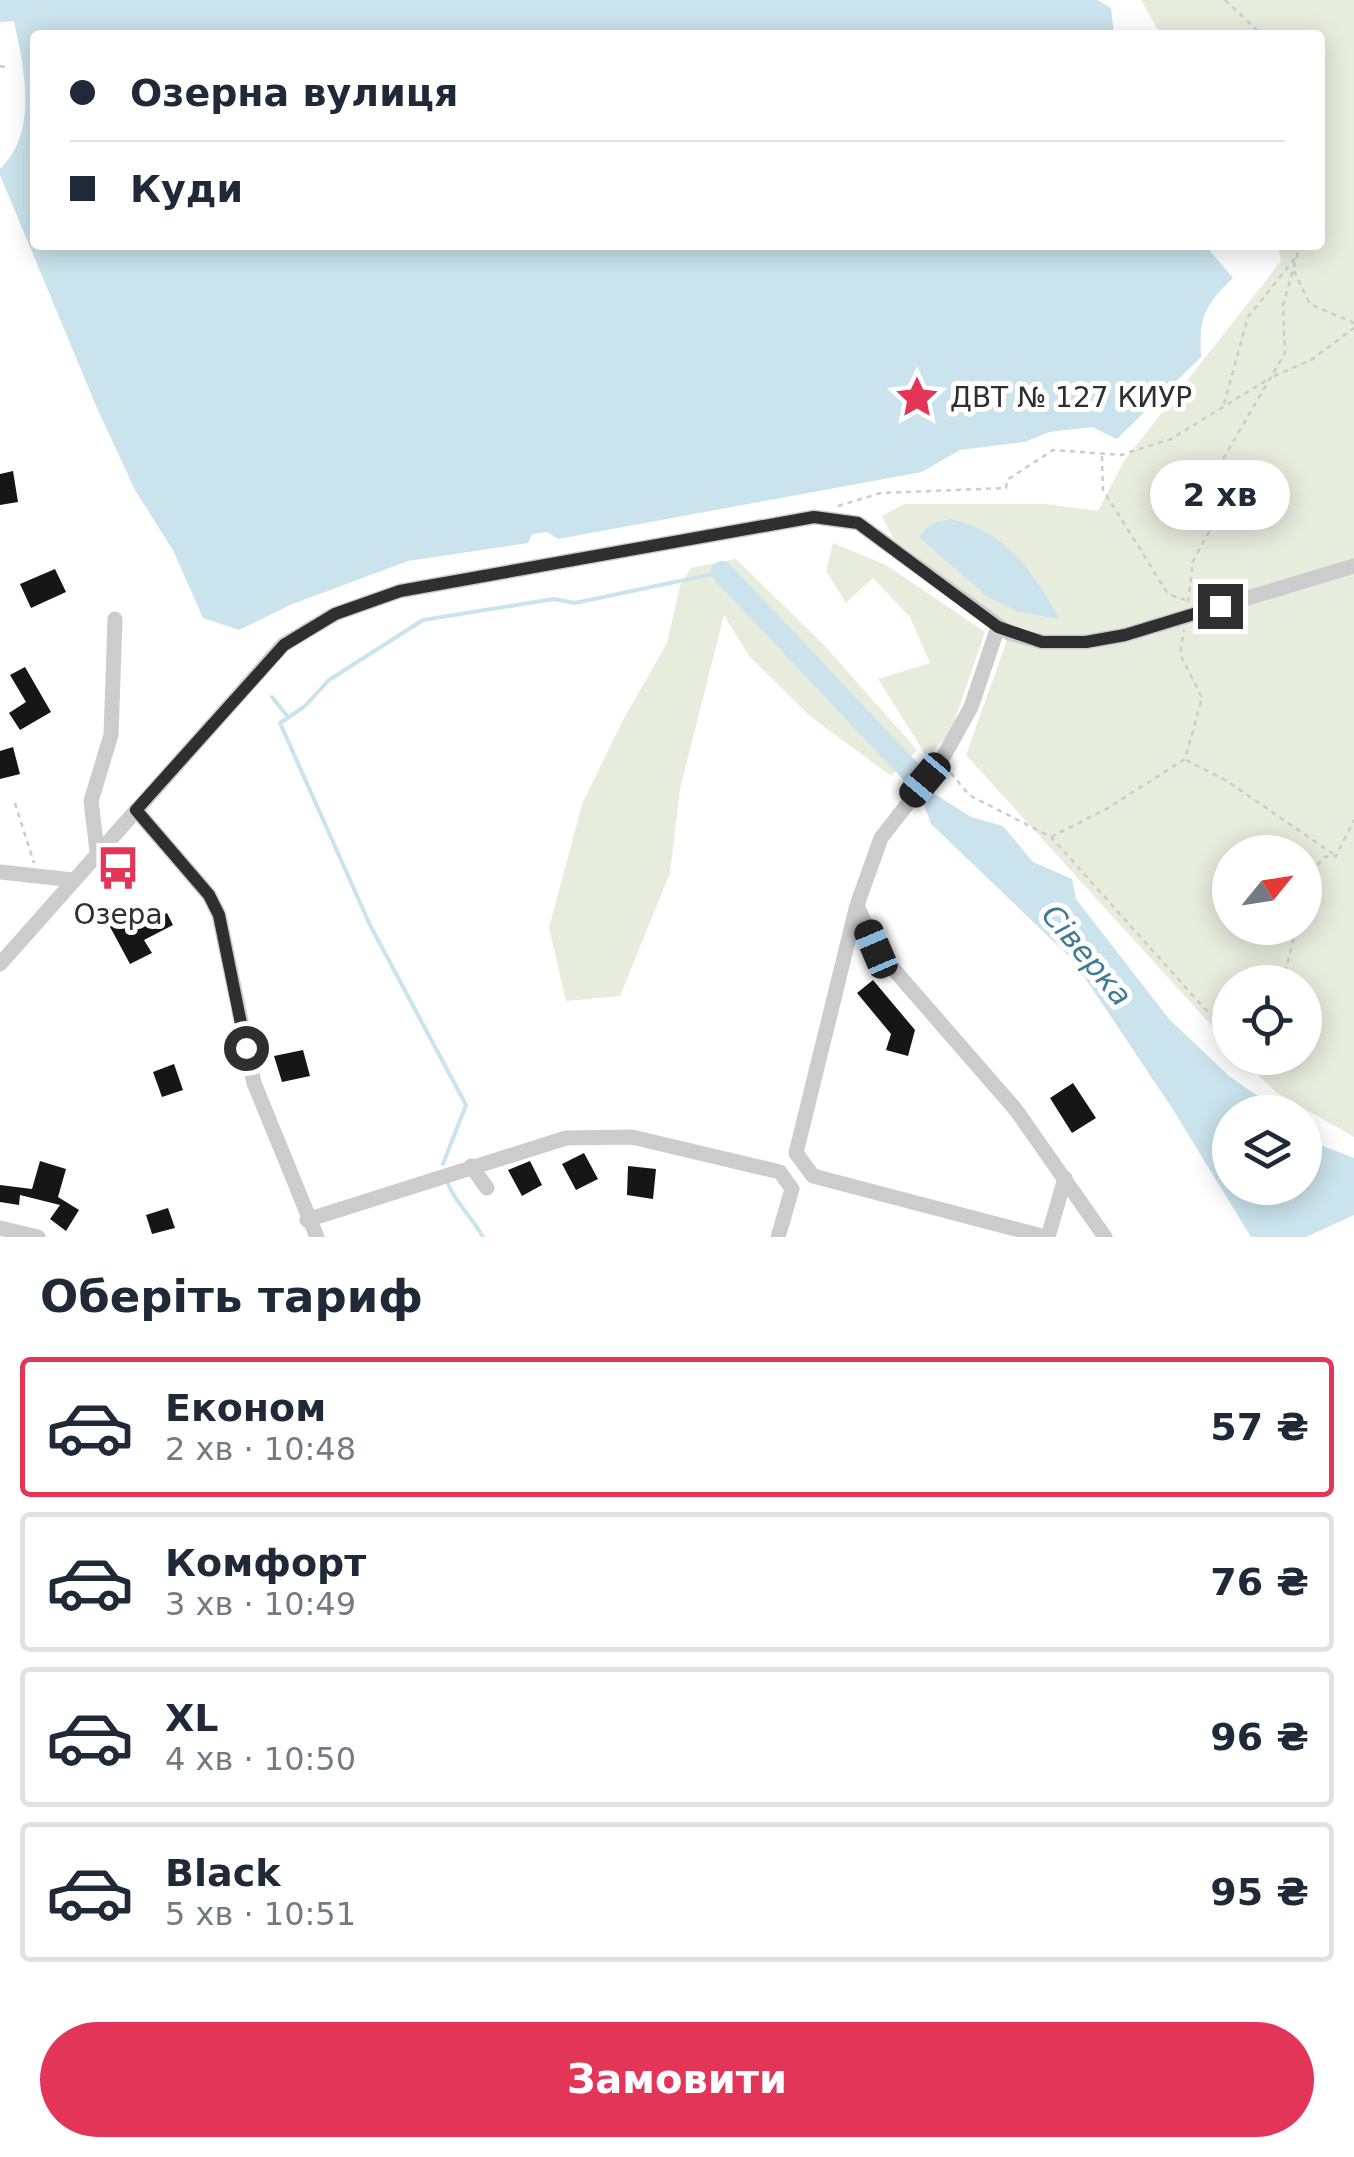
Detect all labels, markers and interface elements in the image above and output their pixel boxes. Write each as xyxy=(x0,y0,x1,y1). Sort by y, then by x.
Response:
text: Озерна вулиця xyxy=(130,71,458,115)
text: Куди xyxy=(130,167,243,211)
place icon: ДВТ № 127 КИУР xyxy=(893,373,941,421)
place label: ДВТ № 127 КИУР xyxy=(950,381,1192,414)
callout: 2 хв xyxy=(1150,461,1290,531)
text: 2 хв xyxy=(1183,476,1257,514)
route end xyxy=(1198,584,1243,629)
car xyxy=(894,747,956,813)
north arrow xyxy=(1212,835,1322,945)
map controls xyxy=(1212,835,1322,1205)
bus stop icon: Озера xyxy=(94,844,142,892)
water label: Сіверка xyxy=(1035,897,1139,1013)
place label: Озера xyxy=(73,898,163,931)
car xyxy=(850,916,902,982)
button: locate xyxy=(1212,965,1322,1075)
route start xyxy=(224,1026,269,1071)
button: layers xyxy=(1212,1095,1322,1205)
text: Оберіть тариф xyxy=(40,1270,423,1323)
icon: car xyxy=(45,1382,135,1472)
text: Економ xyxy=(165,1386,326,1430)
text: 57 ₴ xyxy=(1210,1405,1309,1449)
text: 2 хв · 10:48 xyxy=(165,1430,356,1468)
icon: car xyxy=(45,1537,135,1627)
text: Комфорт xyxy=(165,1541,366,1585)
text: 76 ₴ xyxy=(1210,1560,1309,1604)
text: 3 хв · 10:49 xyxy=(165,1585,356,1623)
icon: car xyxy=(45,1692,135,1782)
text: XL xyxy=(165,1696,219,1740)
text: 96 ₴ xyxy=(1210,1715,1309,1759)
text: 4 хв · 10:50 xyxy=(165,1740,356,1778)
icon: car xyxy=(45,1847,135,1937)
text: Black xyxy=(165,1851,280,1895)
text: 95 ₴ xyxy=(1210,1870,1309,1914)
text: 5 хв · 10:51 xyxy=(165,1895,356,1933)
button: Замовити xyxy=(40,2022,1314,2137)

